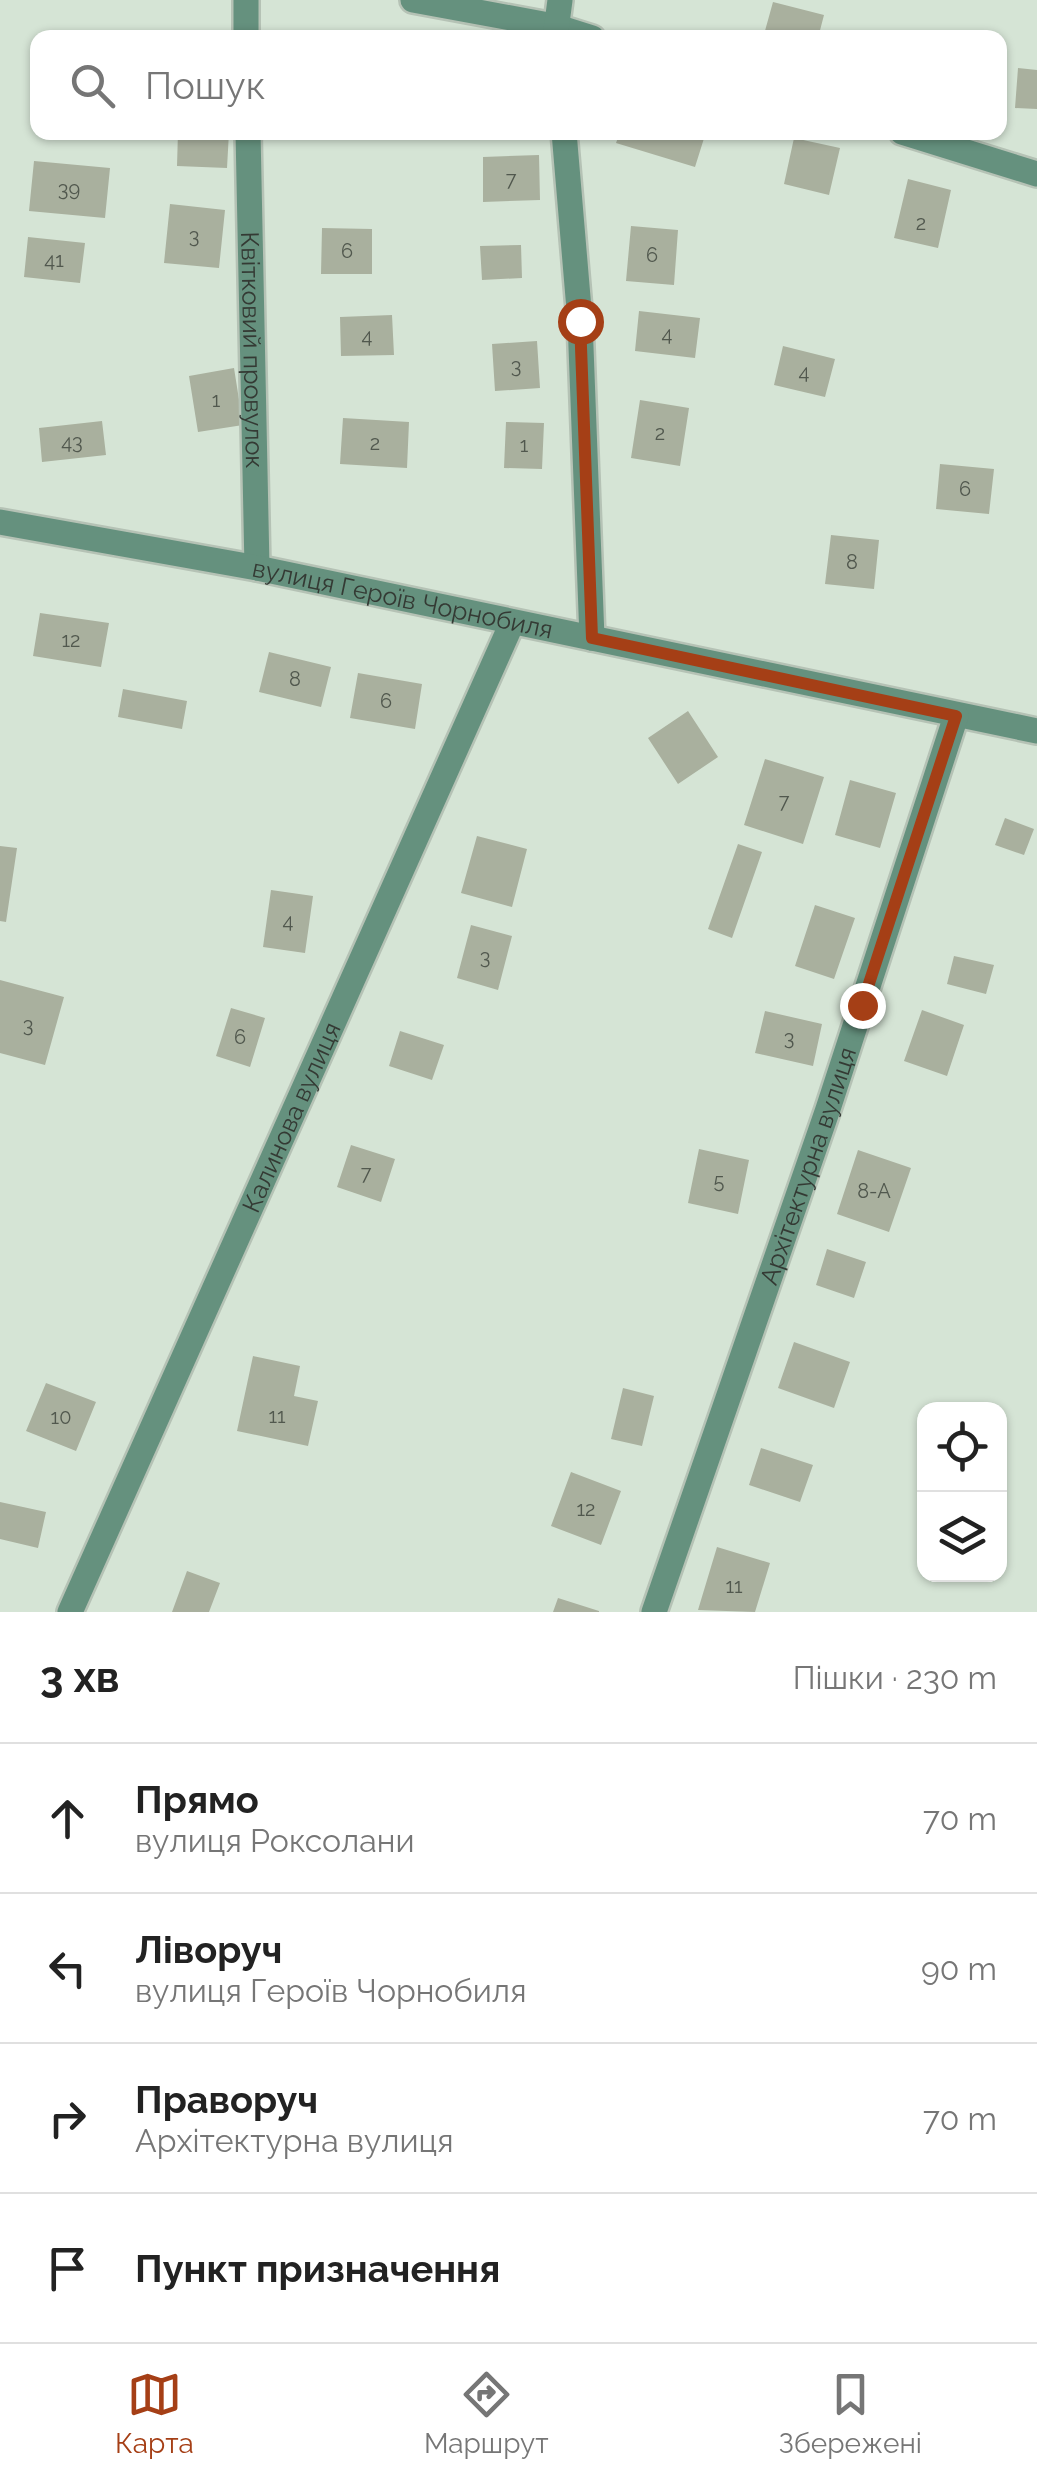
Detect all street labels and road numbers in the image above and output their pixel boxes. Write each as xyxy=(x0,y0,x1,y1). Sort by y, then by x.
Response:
street label: Квітковий провулок xyxy=(235,231,270,469)
street label: вулиця Героїв Чорнобиля xyxy=(250,552,556,644)
street label: Калинова вулиця xyxy=(236,1017,347,1217)
street label: Архітектурна вулиця xyxy=(753,1043,862,1289)

